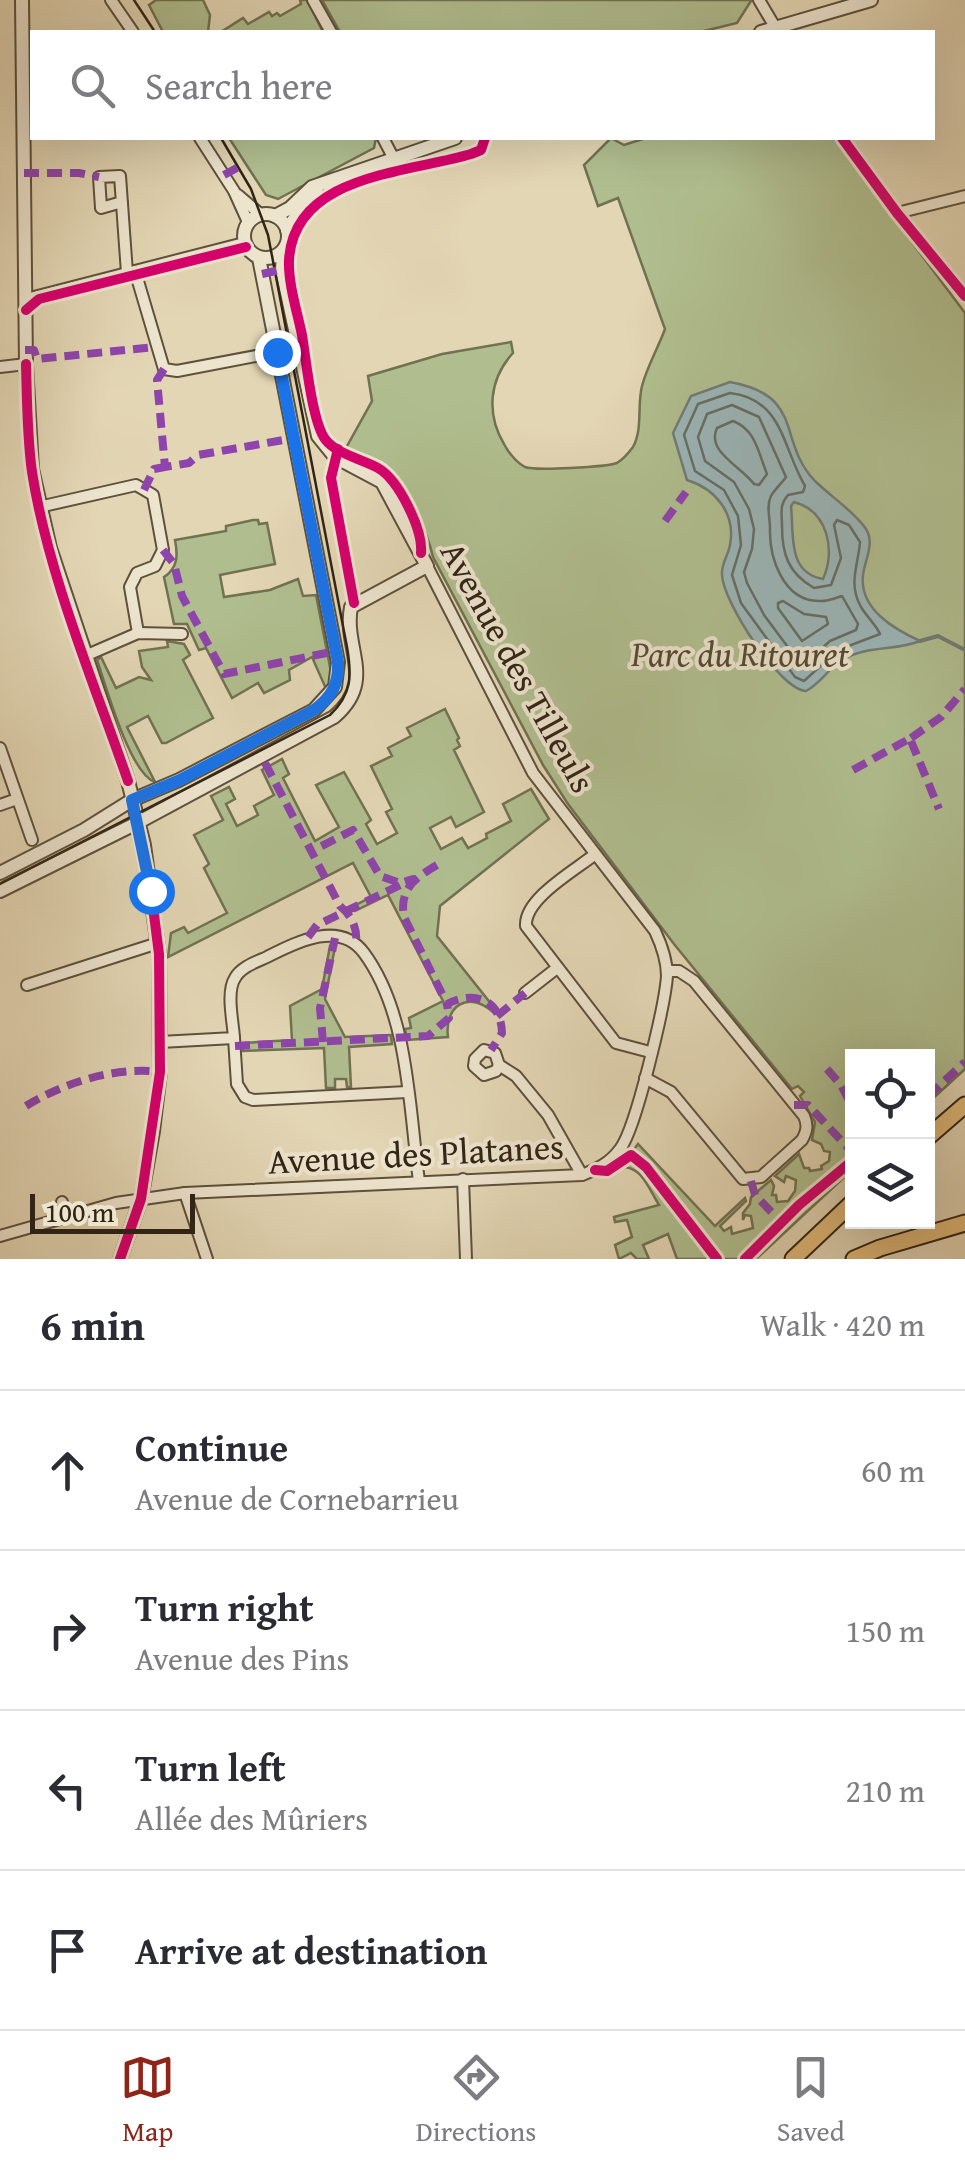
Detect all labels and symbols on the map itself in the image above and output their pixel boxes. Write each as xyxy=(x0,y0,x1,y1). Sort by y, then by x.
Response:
route end xyxy=(255,330,301,376)
street label: Avenue des Tilleuls xyxy=(428,532,609,802)
park label: Parc du Ritouret xyxy=(630,628,850,679)
route start xyxy=(129,869,175,915)
street label: Avenue des Platanes xyxy=(267,1120,565,1187)
scale bar xyxy=(30,1189,195,1234)

